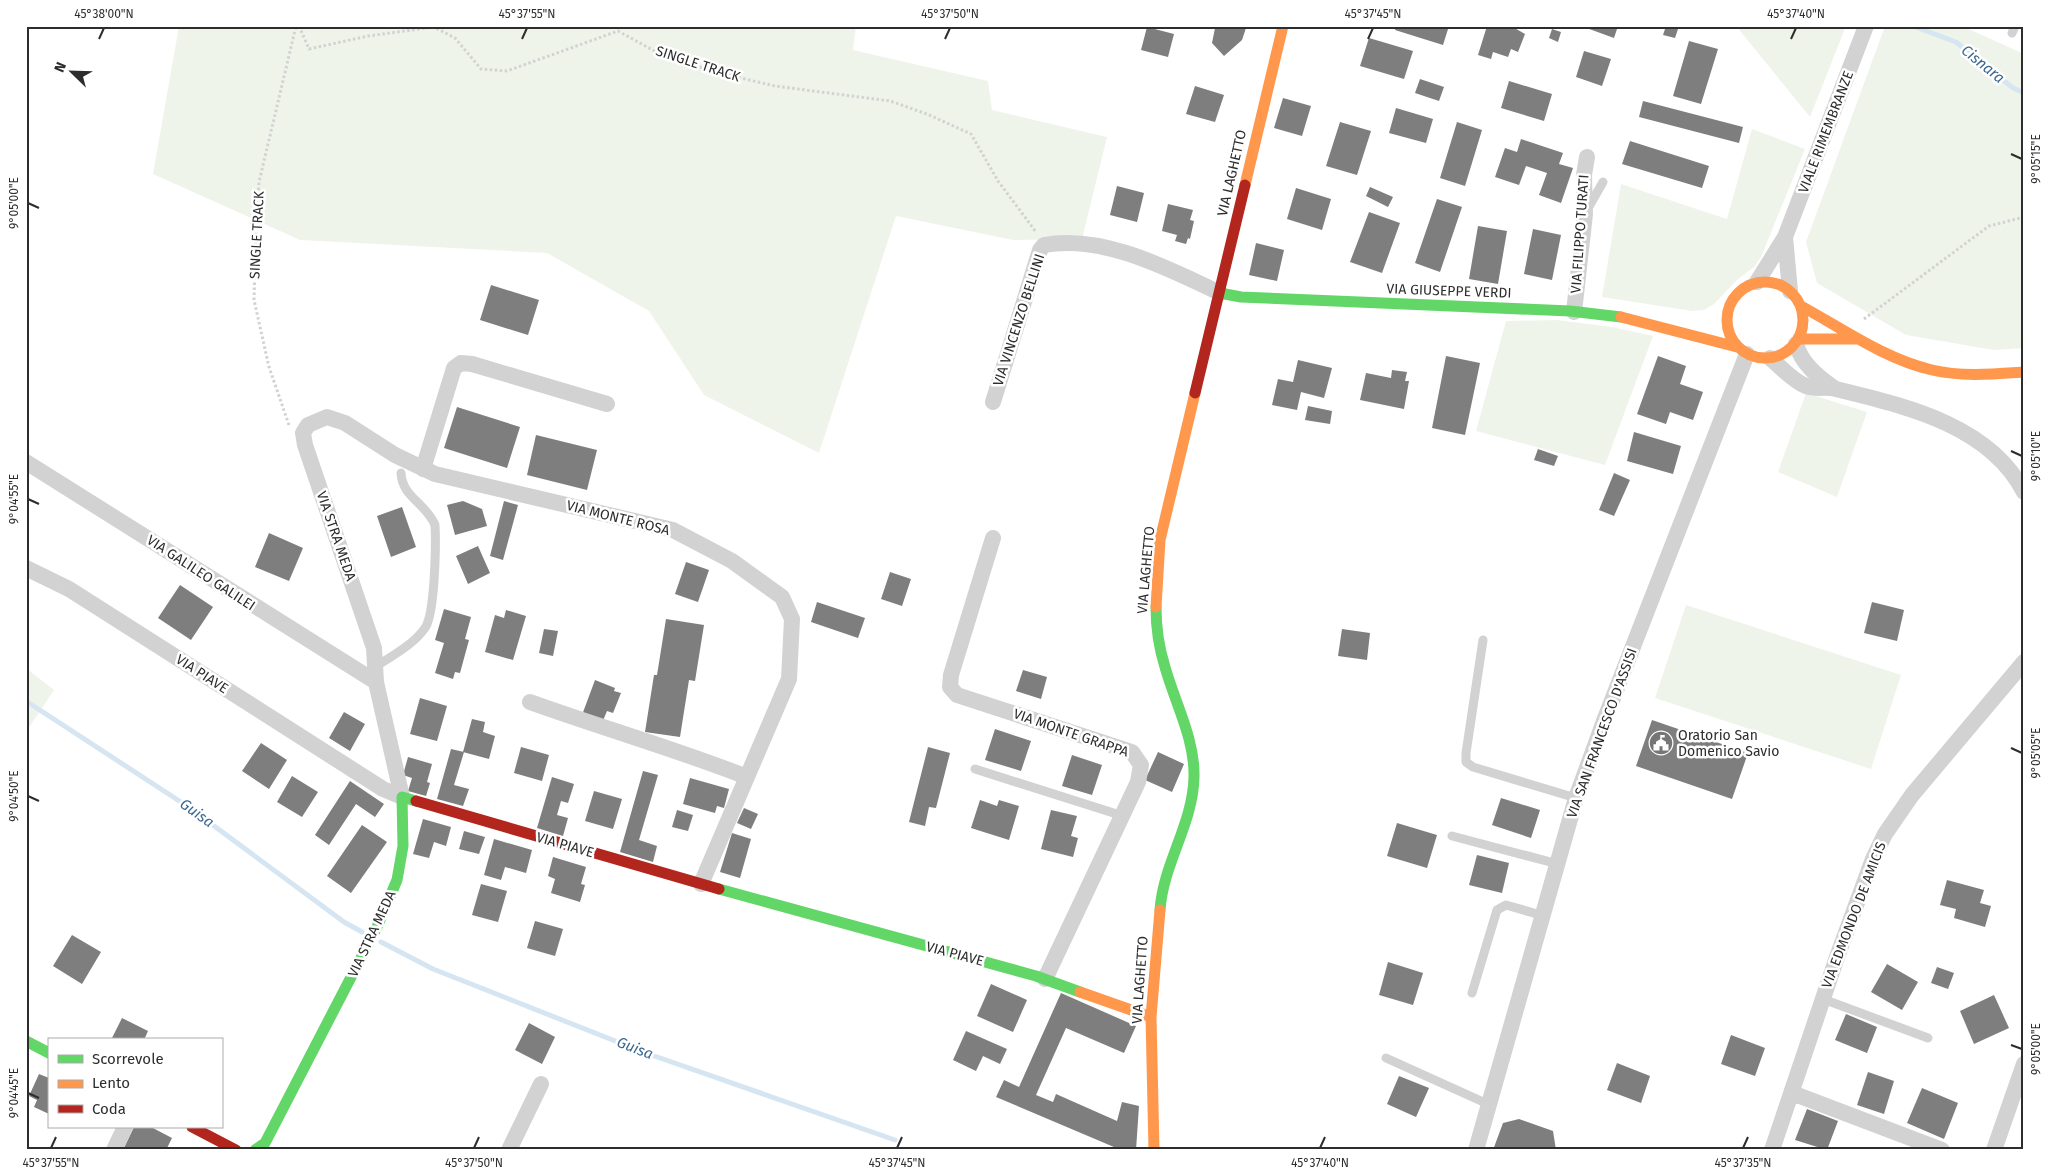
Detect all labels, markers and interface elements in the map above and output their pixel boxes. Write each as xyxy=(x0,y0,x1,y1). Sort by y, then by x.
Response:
text: 45°38'00"N xyxy=(74,7,134,21)
text: 45°37'55"N xyxy=(498,7,556,21)
text: 45°37'50"N xyxy=(921,7,979,21)
text: 45°37'45"N xyxy=(1345,7,1401,21)
text: 45°37'40"N xyxy=(1767,7,1825,21)
water label: Cisnara xyxy=(1958,41,2008,87)
street label: SINGLE TRACK xyxy=(654,42,743,86)
north arrow xyxy=(48,48,98,98)
text: N xyxy=(51,60,70,75)
street label: VIALE RIMEMBRANZE xyxy=(1795,69,1857,195)
street label: VIA LAGHETTO xyxy=(1214,128,1250,218)
text: 9°05'15"E xyxy=(2029,134,2043,184)
street label: VIA FILIPPO TURATI xyxy=(1567,174,1593,294)
text: 9°05'00"E xyxy=(7,177,21,229)
street label: SINGLE TRACK xyxy=(246,190,268,279)
street label: VIA VINCENZO BELLINI xyxy=(990,252,1048,388)
street label: VIA GIUSEPPE VERDI xyxy=(1386,280,1512,302)
text: 9°05'10"E xyxy=(2029,431,2043,481)
text: 9°04'55"E xyxy=(7,474,21,524)
street label: VIA STRA MEDA xyxy=(313,489,359,583)
street label: VIA MONTE ROSA xyxy=(565,497,671,539)
street label: VIA LAGHETTO xyxy=(1134,525,1158,615)
street label: VIA GALILEO GALILEI xyxy=(144,532,258,614)
street label: VIA SAN FRANCESCO D'ASSISI xyxy=(1563,646,1641,820)
street label: VIA PIAVE xyxy=(173,651,231,697)
street label: VIA MONTE GRAPPA xyxy=(1011,705,1131,761)
place label: Oratorio San Domenico Savio xyxy=(1678,727,1779,760)
text: 9°05'05"E xyxy=(2029,728,2043,779)
public building icon: Oratorio San Domenico Savio xyxy=(1648,730,1674,756)
text: 9°04'50"E xyxy=(7,770,21,822)
water label: Guisa xyxy=(176,795,218,831)
street label: VIA PIAVE xyxy=(534,829,596,861)
street label: VIA EDMONDO DE AMICIS xyxy=(1818,839,1890,991)
street label: VIA STRA MEDA xyxy=(344,888,400,980)
street label: VIA LAGHETTO xyxy=(1128,935,1152,1025)
street label: VIA PIAVE xyxy=(924,938,986,970)
text: 9°05'00"E xyxy=(2029,1023,2043,1075)
water label: Guisa xyxy=(614,1033,656,1063)
legend xyxy=(48,1038,222,1128)
text: Scorrevole xyxy=(92,1050,164,1068)
text: 9°04'45"E xyxy=(7,1068,21,1118)
text: Lento xyxy=(92,1074,130,1092)
text: Coda xyxy=(92,1100,126,1118)
text: 45°37'55"N xyxy=(22,1156,80,1170)
text: 45°37'50"N xyxy=(445,1156,503,1170)
text: 45°37'45"N xyxy=(869,1156,925,1170)
text: 45°37'40"N xyxy=(1291,1156,1349,1170)
text: 45°37'35"N xyxy=(1714,1156,1772,1170)

